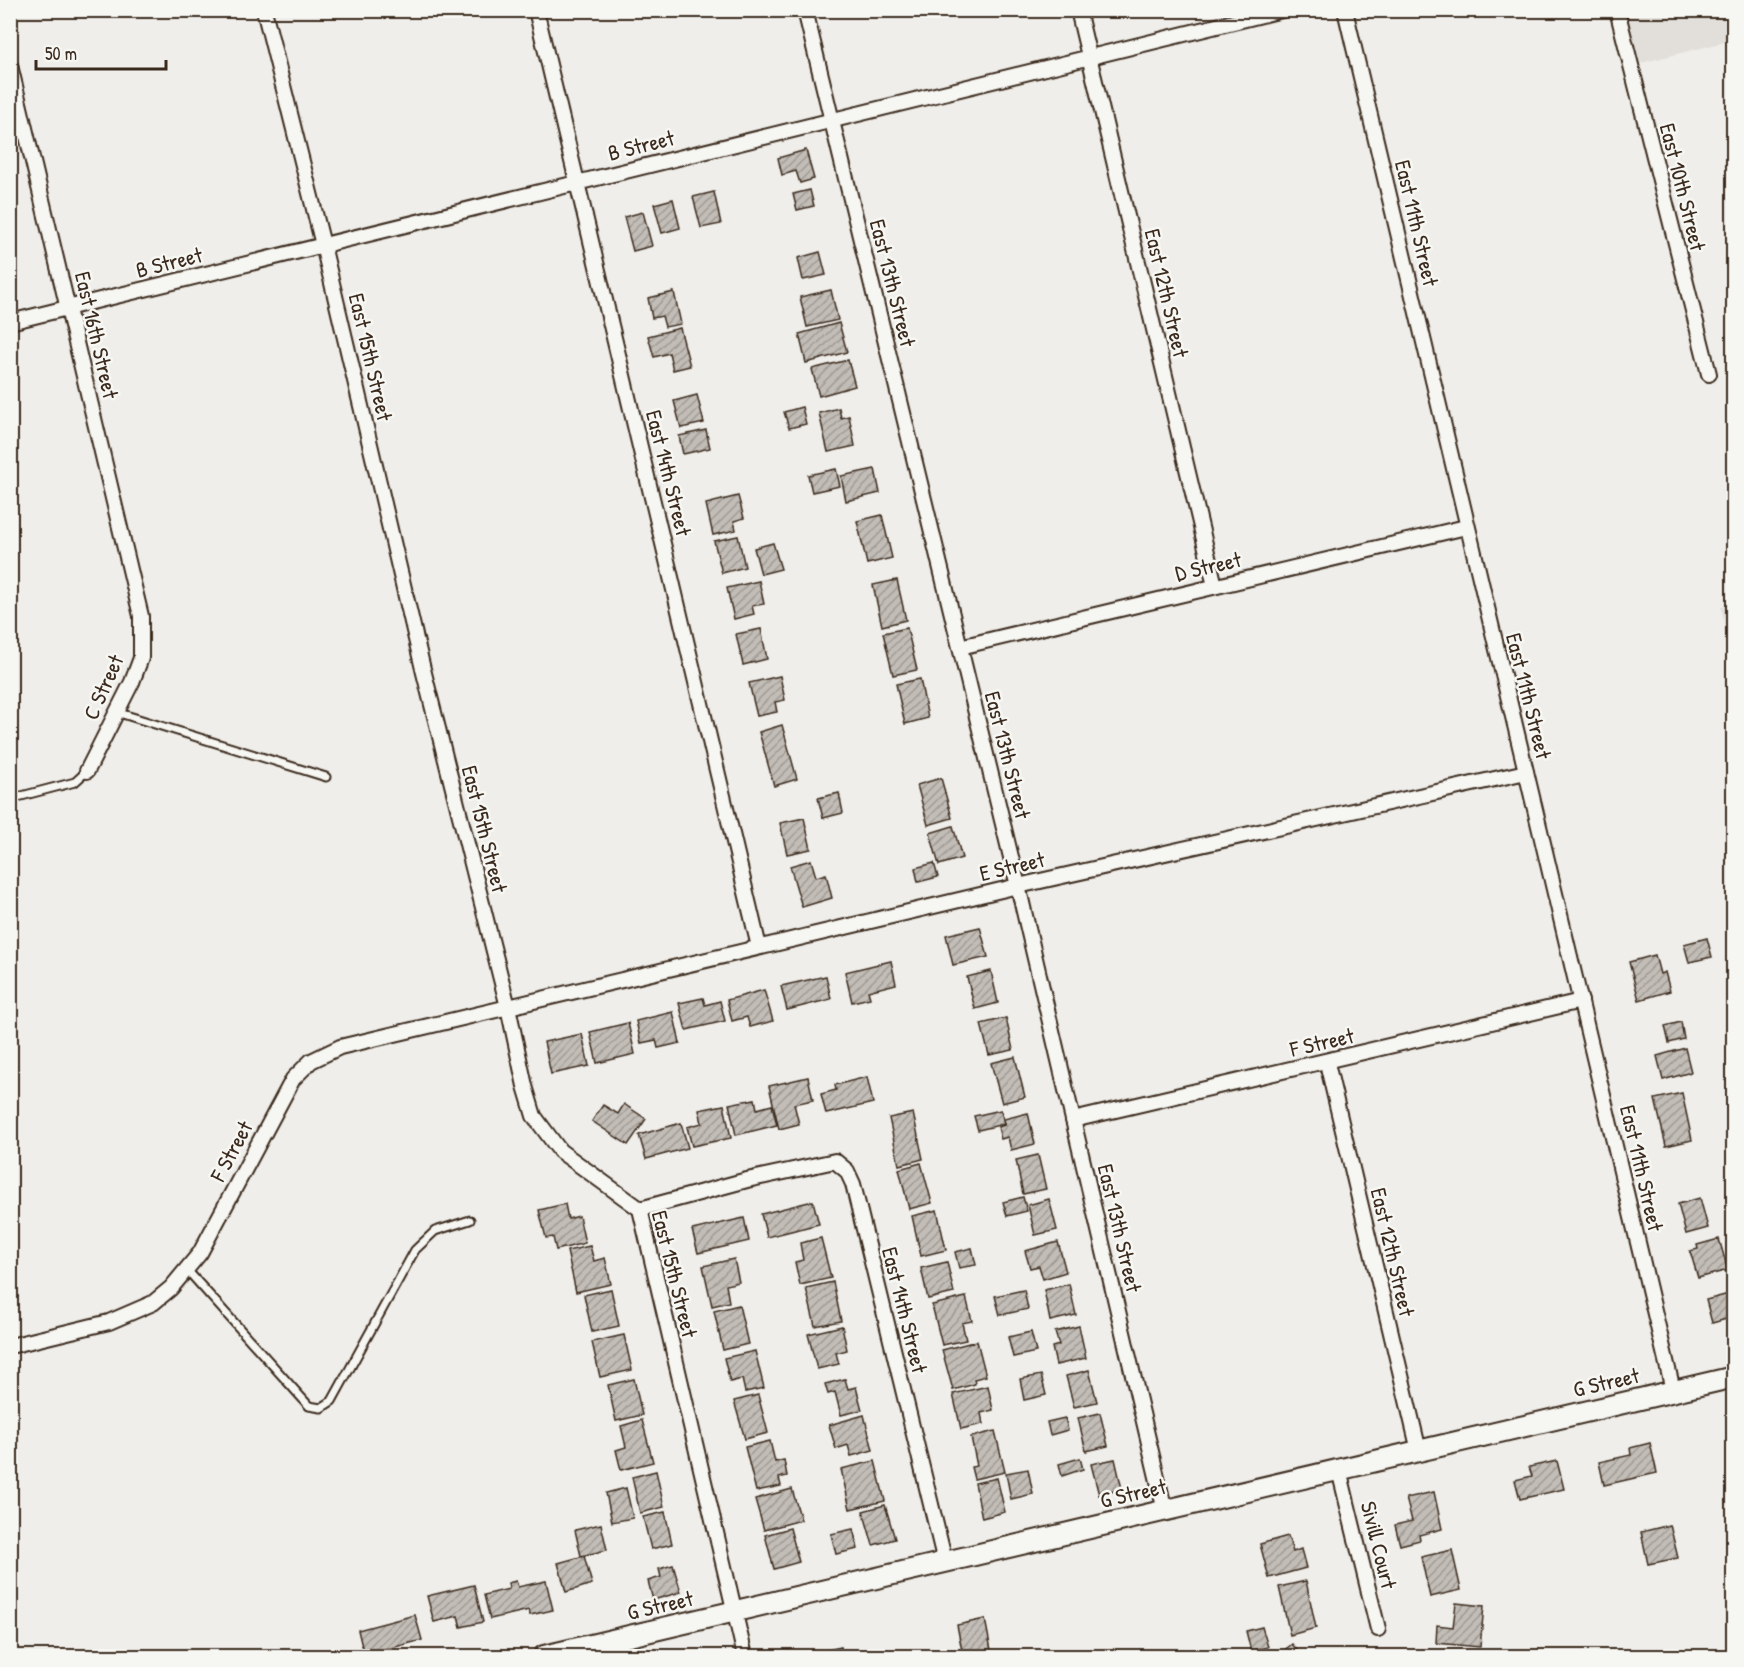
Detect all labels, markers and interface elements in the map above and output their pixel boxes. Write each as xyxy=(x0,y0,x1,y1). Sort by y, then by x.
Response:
scale bar xyxy=(36,33,166,71)
text: 50 m xyxy=(45,41,77,66)
street label: East 10th Street xyxy=(1653,120,1713,254)
street label: B Street xyxy=(605,122,678,168)
street label: East 11th Street xyxy=(1388,157,1446,289)
street label: East 13th Street xyxy=(863,216,923,350)
street label: East 12th Street xyxy=(1138,226,1196,361)
street label: B Street xyxy=(133,239,206,285)
street label: East 16th Street xyxy=(68,269,126,402)
street label: East 15th Street xyxy=(342,290,400,424)
street label: East 14th Street xyxy=(639,407,699,540)
street label: D Street xyxy=(1172,544,1244,588)
street label: East 11th Street xyxy=(1499,630,1559,762)
street label: C Street xyxy=(75,649,131,724)
street label: East 13th Street xyxy=(978,688,1038,822)
street label: East 15th Street xyxy=(455,762,515,896)
street label: E Street xyxy=(976,844,1048,888)
street label: F Street xyxy=(1286,1020,1357,1064)
street label: East 11th Street xyxy=(1613,1102,1671,1234)
street label: F Street xyxy=(202,1115,260,1187)
street label: East 13th Street xyxy=(1091,1161,1149,1295)
street label: East 12th Street xyxy=(1364,1185,1422,1320)
street label: East 15th Street xyxy=(645,1207,705,1341)
street label: East 14th Street xyxy=(875,1244,935,1377)
street label: G Street xyxy=(1570,1360,1642,1404)
street label: G Street xyxy=(1097,1471,1169,1515)
street label: Sivill Court xyxy=(1354,1498,1404,1592)
street label: G Street xyxy=(624,1583,696,1627)

